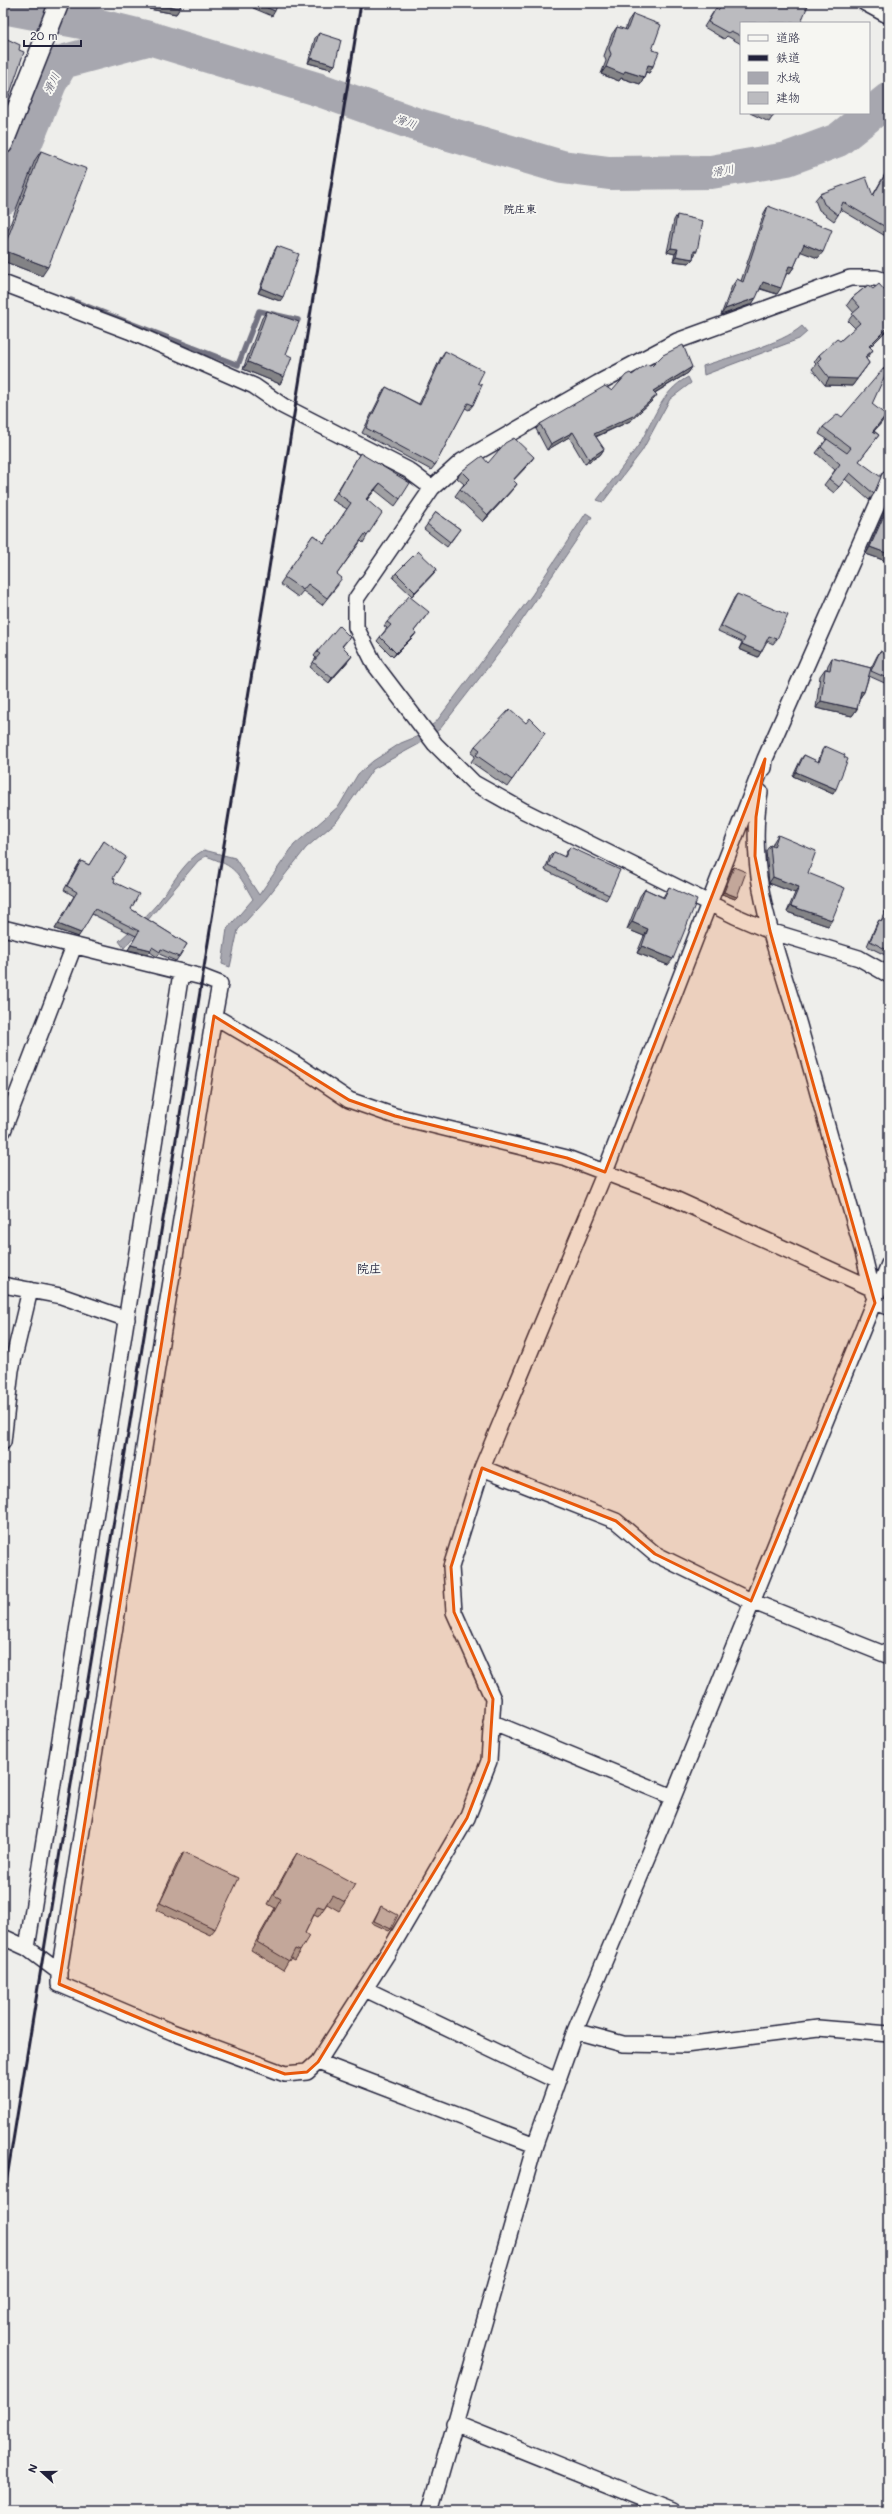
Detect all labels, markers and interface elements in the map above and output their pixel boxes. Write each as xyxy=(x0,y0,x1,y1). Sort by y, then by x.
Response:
scale bar xyxy=(24,22,81,48)
legend xyxy=(740,22,870,114)
text: 20 m xyxy=(30,27,58,43)
text: 道路 xyxy=(776,29,800,45)
text: 鉄道 xyxy=(776,49,800,65)
text: 水域 xyxy=(776,69,800,85)
water label: 滑川 xyxy=(39,70,63,96)
text: 建物 xyxy=(776,89,800,105)
water label: 滑川 xyxy=(393,110,419,132)
water label: 滑川 xyxy=(711,161,735,179)
district label: 院庄東 xyxy=(504,201,537,216)
district label: 院庄 xyxy=(357,1260,381,1276)
north arrow xyxy=(22,2452,62,2492)
text: N xyxy=(24,2462,41,2475)

